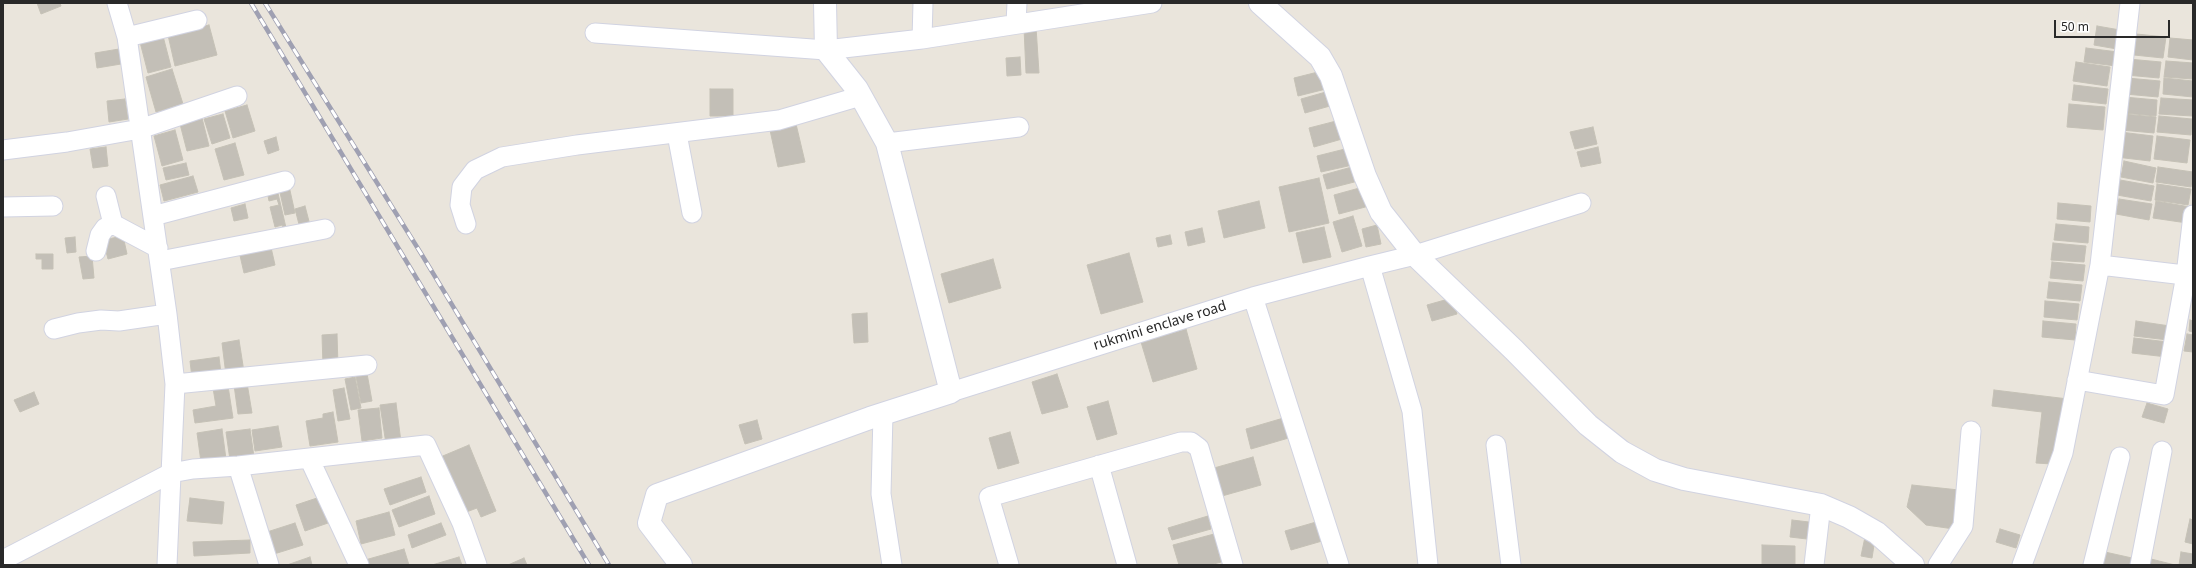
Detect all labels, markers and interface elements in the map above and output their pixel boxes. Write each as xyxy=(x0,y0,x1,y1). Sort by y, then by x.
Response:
scale bar xyxy=(2056,12,2172,38)
text: 50 m xyxy=(2061,18,2089,35)
street label: rukmini enclave road xyxy=(1091,298,1229,354)

